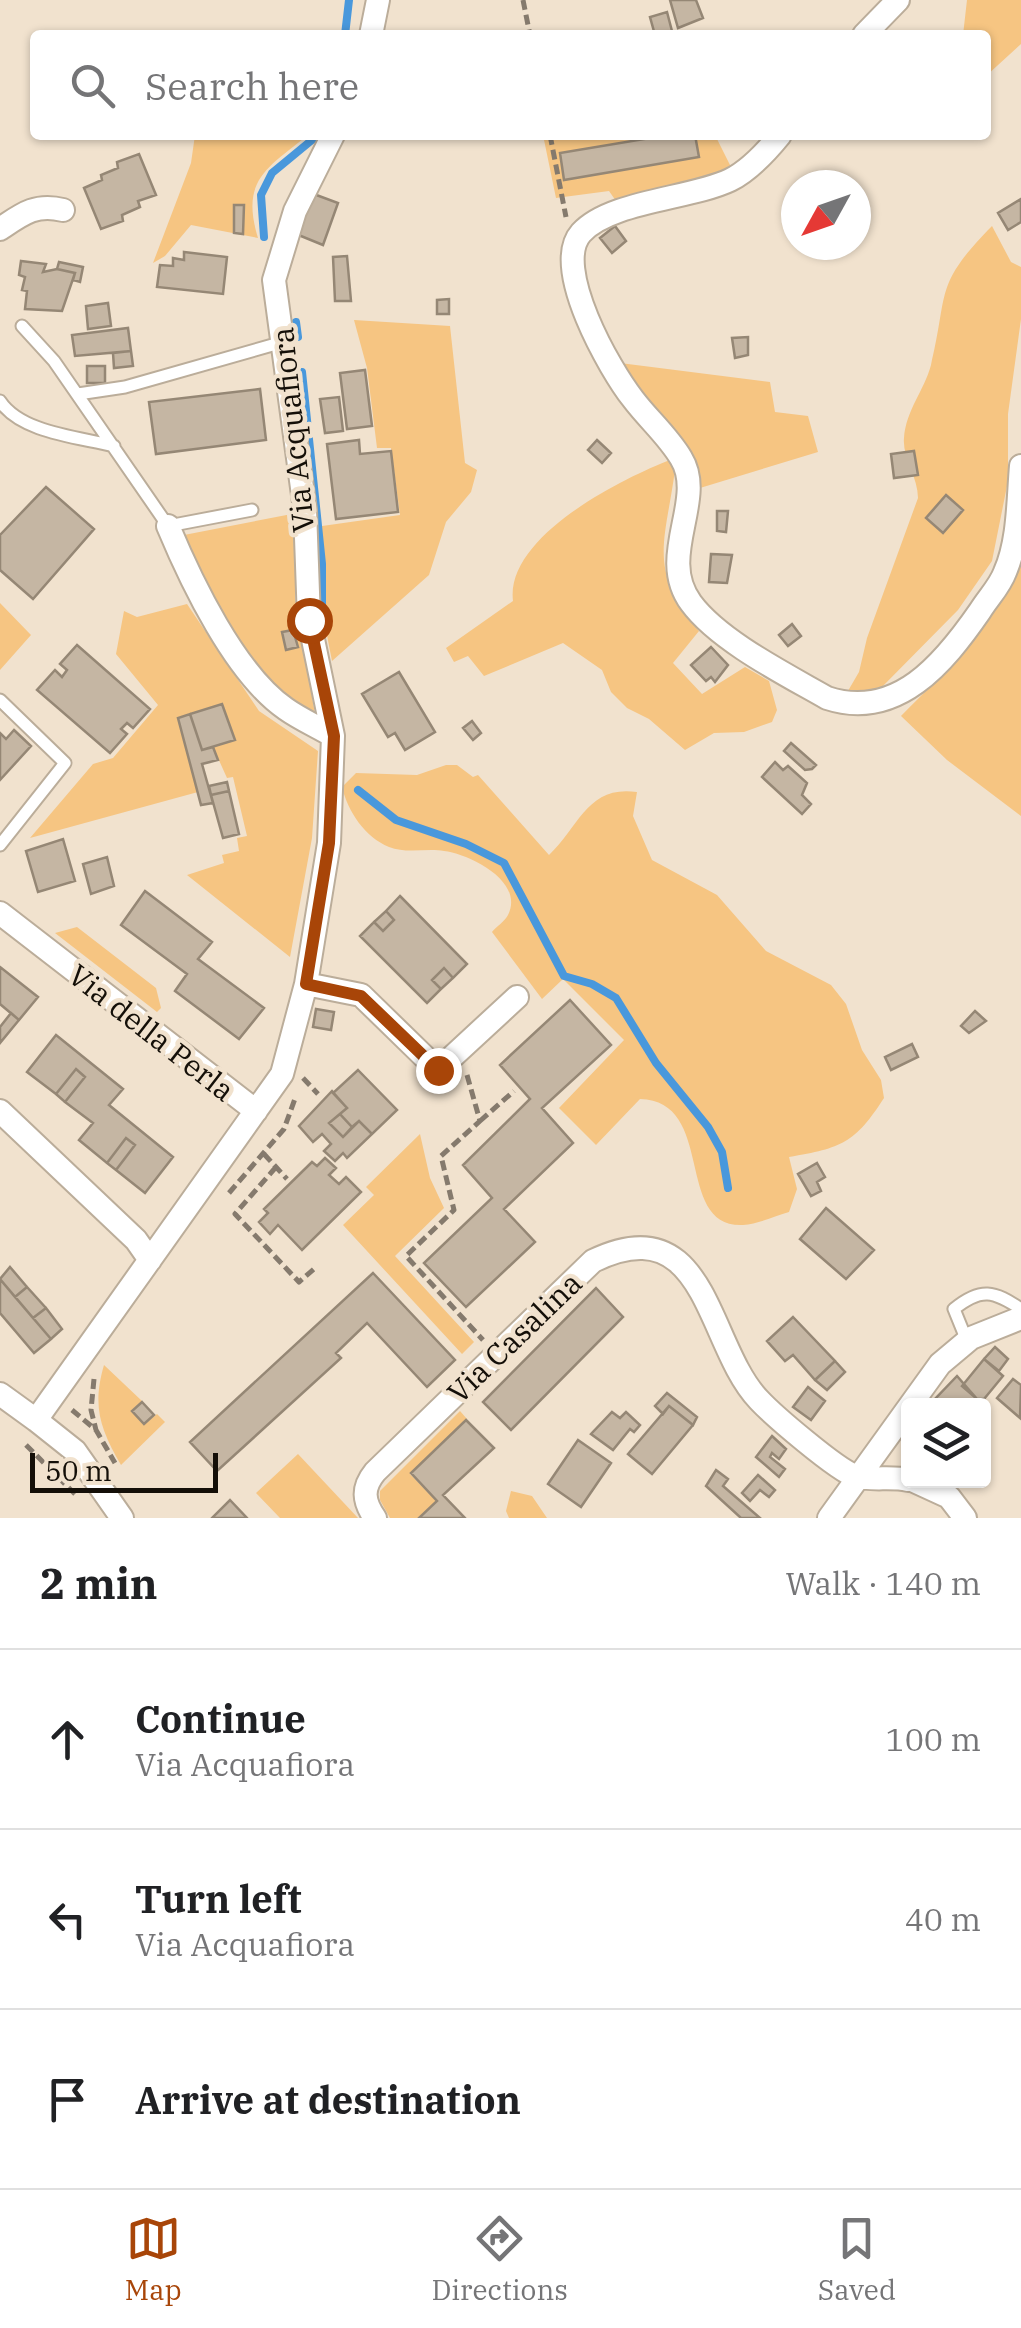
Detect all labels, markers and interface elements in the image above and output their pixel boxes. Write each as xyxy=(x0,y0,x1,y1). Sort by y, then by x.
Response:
search box xyxy=(30,30,991,140)
icon: search xyxy=(65,58,120,113)
text: Search here xyxy=(145,61,359,110)
north arrow xyxy=(781,170,871,260)
street label: Via Acquafiora xyxy=(262,325,322,535)
route start xyxy=(287,598,333,644)
street label: Via della Perla xyxy=(61,955,243,1109)
route end xyxy=(416,1048,462,1094)
street label: Via Casalina xyxy=(438,1263,590,1411)
map controls xyxy=(901,1398,991,1488)
button: layers xyxy=(901,1398,991,1488)
scale bar xyxy=(30,1448,218,1492)
text: 50 m xyxy=(45,1452,112,1489)
text: 2 min xyxy=(40,1556,158,1611)
text: Walk · 140 m xyxy=(785,1562,981,1604)
text: Continue xyxy=(135,1694,306,1743)
icon: ahead xyxy=(40,1712,95,1767)
text: 100 m xyxy=(885,1718,981,1760)
text: Via Acquafiora xyxy=(135,1743,355,1785)
text: Turn left xyxy=(135,1874,302,1923)
icon: left xyxy=(40,1892,95,1947)
text: 40 m xyxy=(905,1898,981,1940)
text: Via Acquafiora xyxy=(135,1923,355,1965)
icon: arrive xyxy=(40,2072,95,2127)
text: Arrive at destination xyxy=(135,2075,521,2124)
tab: Map xyxy=(125,2211,182,2308)
tab: Directions xyxy=(431,2211,568,2308)
tab: Saved xyxy=(818,2211,896,2308)

